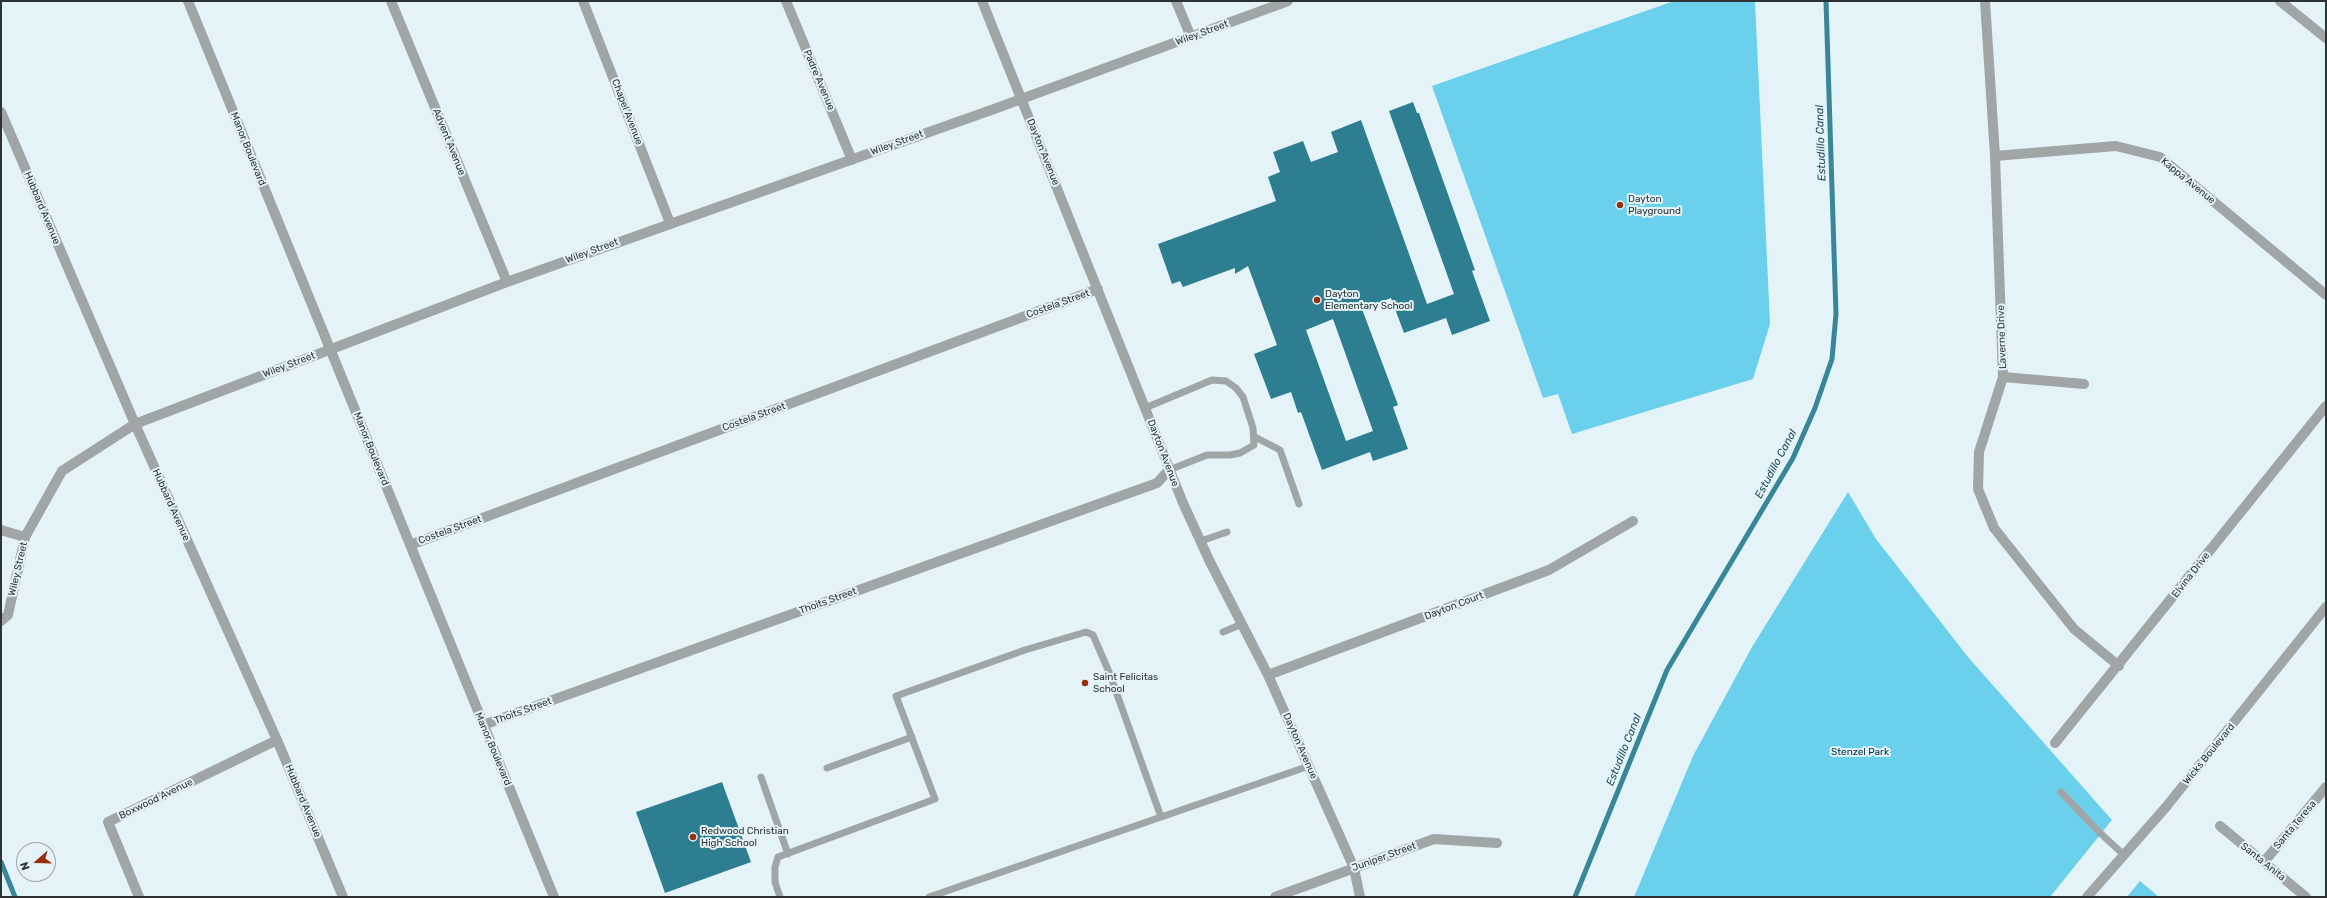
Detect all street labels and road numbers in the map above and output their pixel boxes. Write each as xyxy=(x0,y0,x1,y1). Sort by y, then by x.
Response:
street label: Wiley Street xyxy=(1174,18,1230,48)
street label: Padre Avenue xyxy=(801,48,837,112)
street label: Chapel Avenue xyxy=(609,77,645,147)
street label: Advent Avenue xyxy=(430,107,468,177)
street label: Manor Boulevard xyxy=(228,110,268,188)
street label: Dayton Avenue xyxy=(1024,117,1062,187)
street label: Wiley Street xyxy=(869,128,925,158)
street label: Kappa Avenue xyxy=(2158,155,2218,207)
street label: Hubbard Avenue xyxy=(21,170,63,246)
street label: Wiley Street xyxy=(564,236,620,266)
street label: Costela Street xyxy=(1025,287,1091,321)
street label: Laverne Drive xyxy=(1995,305,2009,369)
street label: Wiley Street xyxy=(261,350,317,380)
street label: Costela Street xyxy=(721,400,787,434)
street label: Manor Boulevard xyxy=(351,410,391,488)
street label: Dayton Avenue xyxy=(1145,418,1181,488)
street label: Hubbard Avenue xyxy=(150,467,192,543)
street label: Costela Street xyxy=(417,513,483,547)
street label: Wiley Street xyxy=(6,541,30,597)
street label: Elvina Drive xyxy=(2169,550,2213,600)
street label: Thoits Street xyxy=(798,585,858,617)
street label: Dayton Court xyxy=(1423,589,1485,623)
street label: Thoits Street xyxy=(493,695,553,727)
street label: Manor Boulevard xyxy=(472,711,514,787)
street label: Dayton Avenue xyxy=(1280,711,1320,781)
street label: Wicks Boulevard xyxy=(2181,721,2237,787)
street label: Hubbard Avenue xyxy=(282,763,324,839)
street label: Boxwood Avenue xyxy=(117,776,195,822)
street label: Santa Teresa xyxy=(2271,798,2319,852)
street label: Juniper Street xyxy=(1350,840,1418,874)
street label: Santa Anita xyxy=(2238,840,2288,884)

